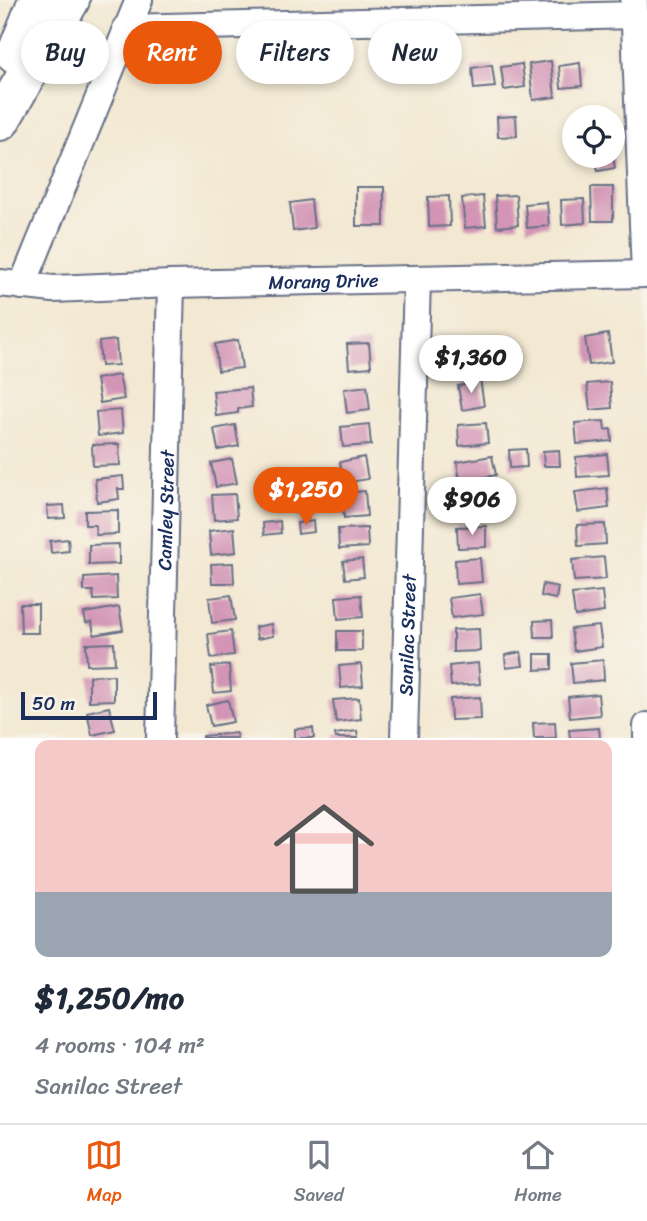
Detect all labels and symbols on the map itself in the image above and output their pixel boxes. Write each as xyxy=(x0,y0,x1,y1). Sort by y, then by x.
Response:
street label: Morang Drive xyxy=(268,264,379,299)
pin: $1,360 xyxy=(414,336,528,395)
street label: Camley Street xyxy=(148,448,184,571)
pin: $1,250 xyxy=(249,468,363,527)
pin: $906 xyxy=(431,477,513,537)
street label: Sanilac Street xyxy=(389,572,426,696)
scale bar xyxy=(21,689,158,721)

